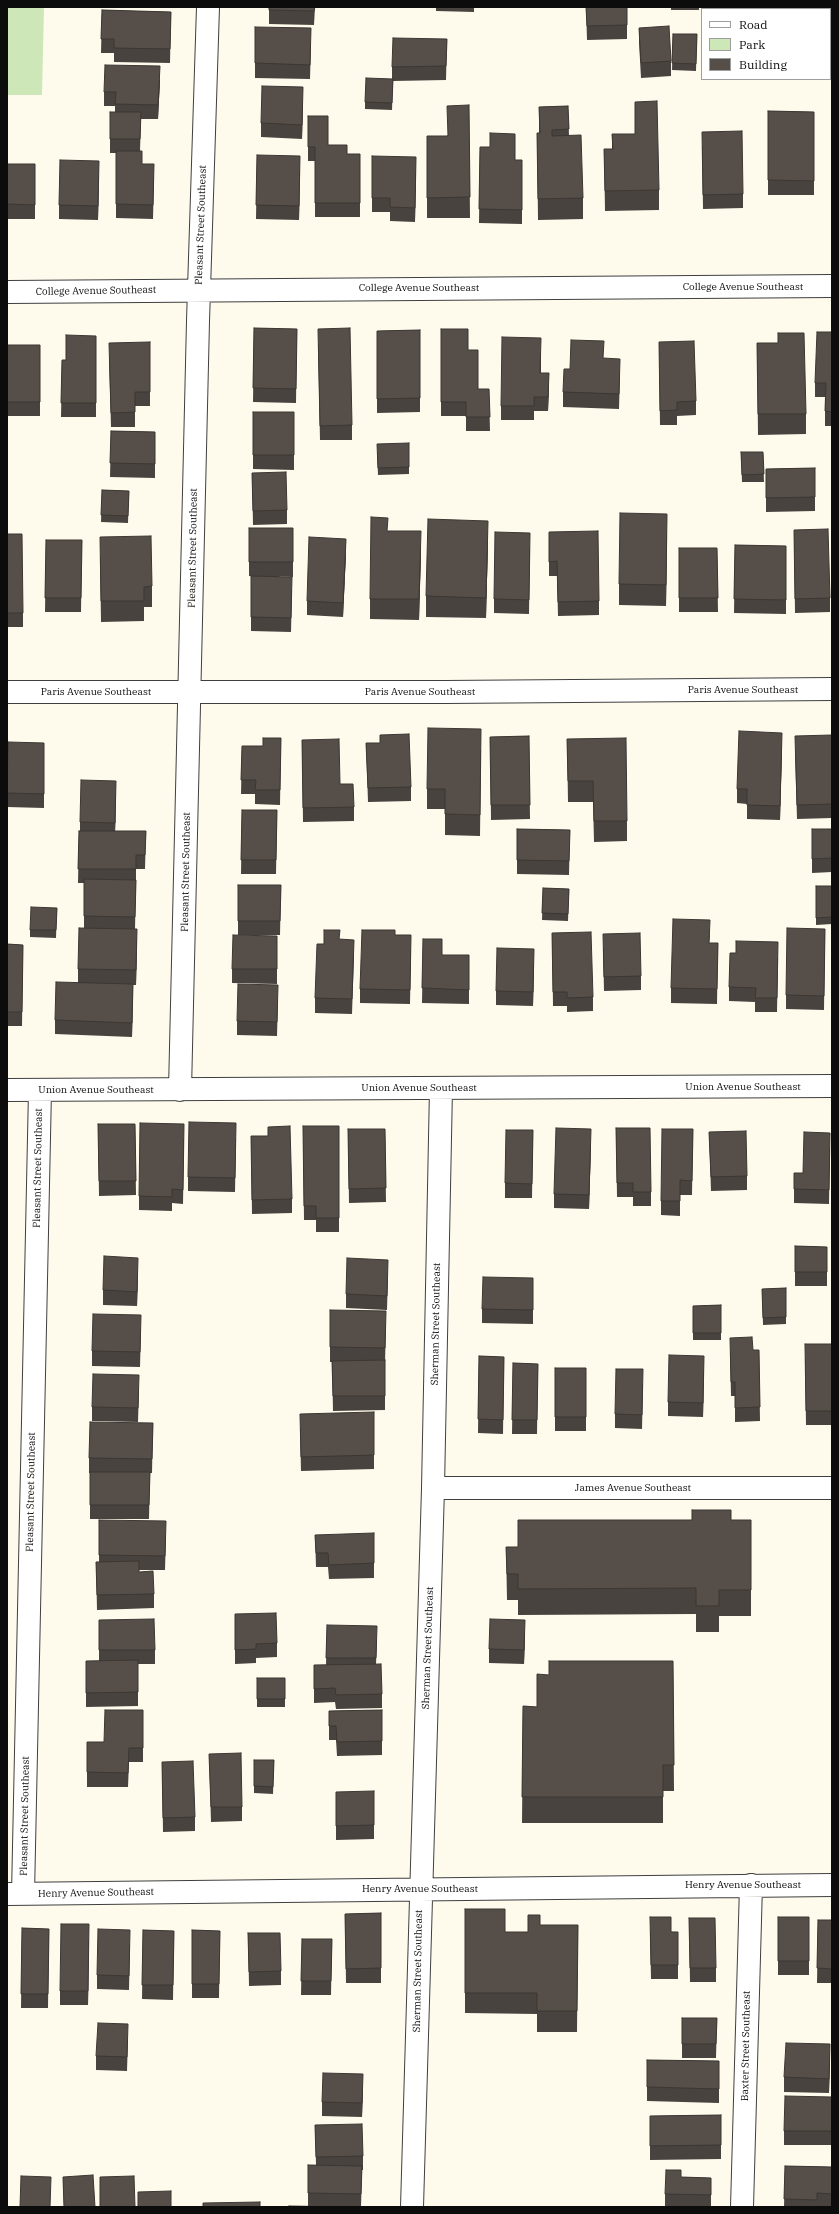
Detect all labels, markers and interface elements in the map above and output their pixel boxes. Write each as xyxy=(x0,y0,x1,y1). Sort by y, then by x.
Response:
legend xyxy=(701,8,831,80)
text: Road xyxy=(739,17,768,32)
text: Park xyxy=(739,37,765,52)
text: Building xyxy=(739,57,787,72)
street label: Pleasant Street Southeast xyxy=(193,165,209,285)
street label: College Avenue Southeast xyxy=(683,281,803,293)
street label: College Avenue Southeast xyxy=(359,282,479,294)
street label: College Avenue Southeast xyxy=(36,284,156,298)
street label: Pleasant Street Southeast xyxy=(186,488,200,608)
street label: Paris Avenue Southeast xyxy=(688,684,798,696)
street label: Paris Avenue Southeast xyxy=(41,686,151,698)
street label: Paris Avenue Southeast xyxy=(365,686,475,698)
street label: Pleasant Street Southeast xyxy=(179,812,193,932)
street label: Union Avenue Southeast xyxy=(685,1081,801,1093)
street label: Union Avenue Southeast xyxy=(361,1082,477,1094)
street label: Union Avenue Southeast xyxy=(38,1084,154,1096)
street label: Pleasant Street Southeast xyxy=(31,1108,45,1228)
street label: Sherman Street Southeast xyxy=(429,1263,443,1385)
street label: Pleasant Street Southeast xyxy=(24,1432,38,1552)
street label: James Avenue Southeast xyxy=(575,1482,691,1494)
street label: Sherman Street Southeast xyxy=(420,1586,436,1710)
street label: Pleasant Street Southeast xyxy=(18,1756,32,1876)
street label: Henry Avenue Southeast xyxy=(685,1879,801,1891)
street label: Henry Avenue Southeast xyxy=(362,1883,478,1895)
street label: Henry Avenue Southeast xyxy=(38,1886,154,1900)
street label: Sherman Street Southeast xyxy=(411,1910,425,2032)
street label: Baxter Street Southeast xyxy=(739,1991,753,2101)

